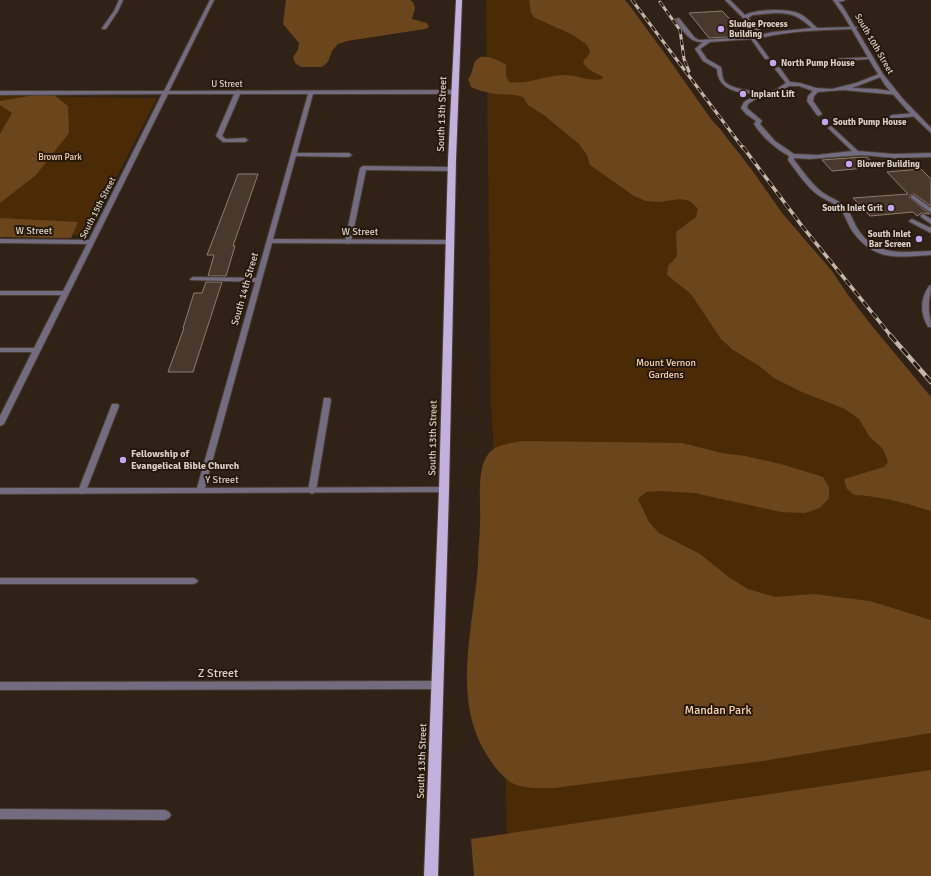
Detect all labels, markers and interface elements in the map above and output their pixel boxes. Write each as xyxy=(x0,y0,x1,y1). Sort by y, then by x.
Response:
street label: South 10th Street xyxy=(852,12,896,76)
place label: Sludge Process Building xyxy=(729,19,788,40)
marker: Sludge Process Building xyxy=(716,24,726,34)
marker: North Pump House xyxy=(768,58,778,68)
place label: North Pump House xyxy=(781,58,855,69)
street label: South 13th Street xyxy=(435,76,449,152)
street label: U Street xyxy=(211,79,243,90)
marker: Inplant Lift xyxy=(738,89,748,99)
place label: Inplant Lift xyxy=(751,89,796,100)
marker: South Pump House xyxy=(820,117,830,127)
place label: South Pump House xyxy=(833,117,907,128)
park label: Brown Park xyxy=(38,152,82,163)
marker: Blower Building xyxy=(844,159,854,169)
place label: Blower Building xyxy=(857,159,920,170)
street label: South 15th Street xyxy=(78,175,118,241)
place label: South Inlet Grit xyxy=(822,203,884,214)
marker: South Inlet Grit xyxy=(886,203,896,213)
street label: W Street xyxy=(16,225,53,237)
street label: W Street xyxy=(342,226,379,238)
place label: South Inlet Bar Screen xyxy=(868,229,912,250)
marker: South Inlet Bar Screen xyxy=(914,234,924,244)
street label: South 14th Street xyxy=(229,251,261,327)
park label: Mount Vernon Gardens xyxy=(636,357,696,381)
street label: South 13th Street xyxy=(426,400,440,476)
place label: Fellowship of Evangelical Bible Church xyxy=(131,448,240,472)
marker: Fellowship of Evangelical Bible Church xyxy=(118,455,128,465)
street label: Y Street xyxy=(205,474,239,486)
street label: Z Street xyxy=(198,666,238,681)
park label: Mandan Park xyxy=(684,703,752,718)
street label: South 13th Street xyxy=(415,723,429,799)

